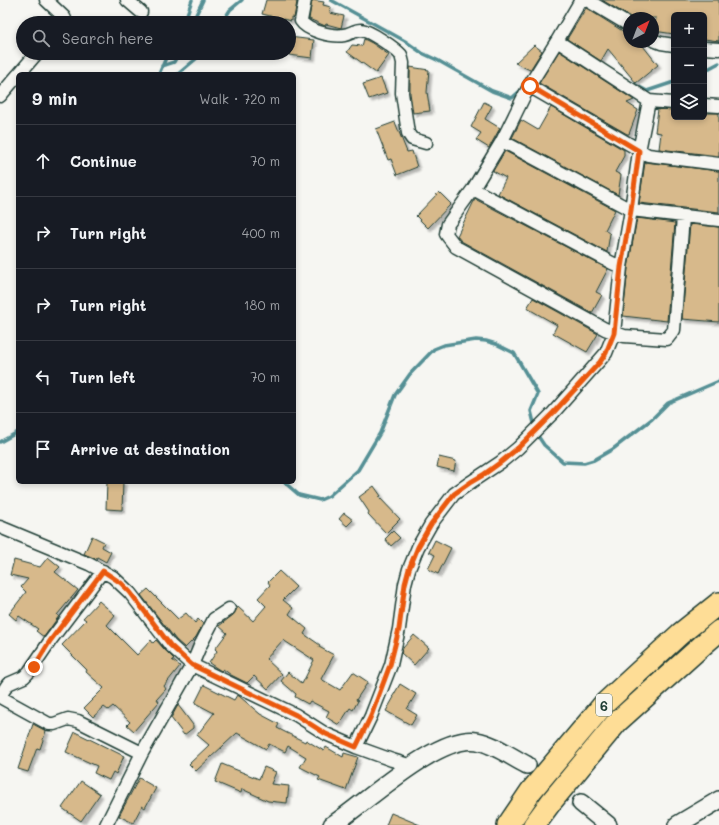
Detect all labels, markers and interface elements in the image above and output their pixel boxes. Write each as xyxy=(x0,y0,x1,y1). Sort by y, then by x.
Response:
north arrow xyxy=(623,12,659,48)
map controls xyxy=(671,12,707,120)
button: + xyxy=(671,12,707,48)
search box xyxy=(16,16,296,60)
icon: search xyxy=(30,27,52,49)
text: Search here xyxy=(62,28,153,48)
button: − xyxy=(671,48,707,84)
route start xyxy=(521,77,539,95)
button: layers xyxy=(671,84,707,120)
text: 9 min xyxy=(32,87,77,109)
text: Walk · 720 m xyxy=(199,90,280,107)
icon: ahead xyxy=(32,150,54,172)
text: Continue xyxy=(70,151,137,171)
text: 70 m xyxy=(250,152,280,169)
icon: right xyxy=(32,222,54,244)
text: Turn right xyxy=(70,223,147,243)
text: 400 m xyxy=(242,224,280,241)
icon: right xyxy=(32,294,54,316)
text: Turn right xyxy=(70,295,147,315)
text: 180 m xyxy=(244,296,280,313)
icon: left xyxy=(32,366,54,388)
text: Turn left xyxy=(70,367,135,387)
text: 70 m xyxy=(250,368,280,385)
icon: arrive xyxy=(32,438,54,460)
text: Arrive at destination xyxy=(70,439,230,459)
route end xyxy=(25,658,43,676)
road number: 6 xyxy=(596,694,612,716)

